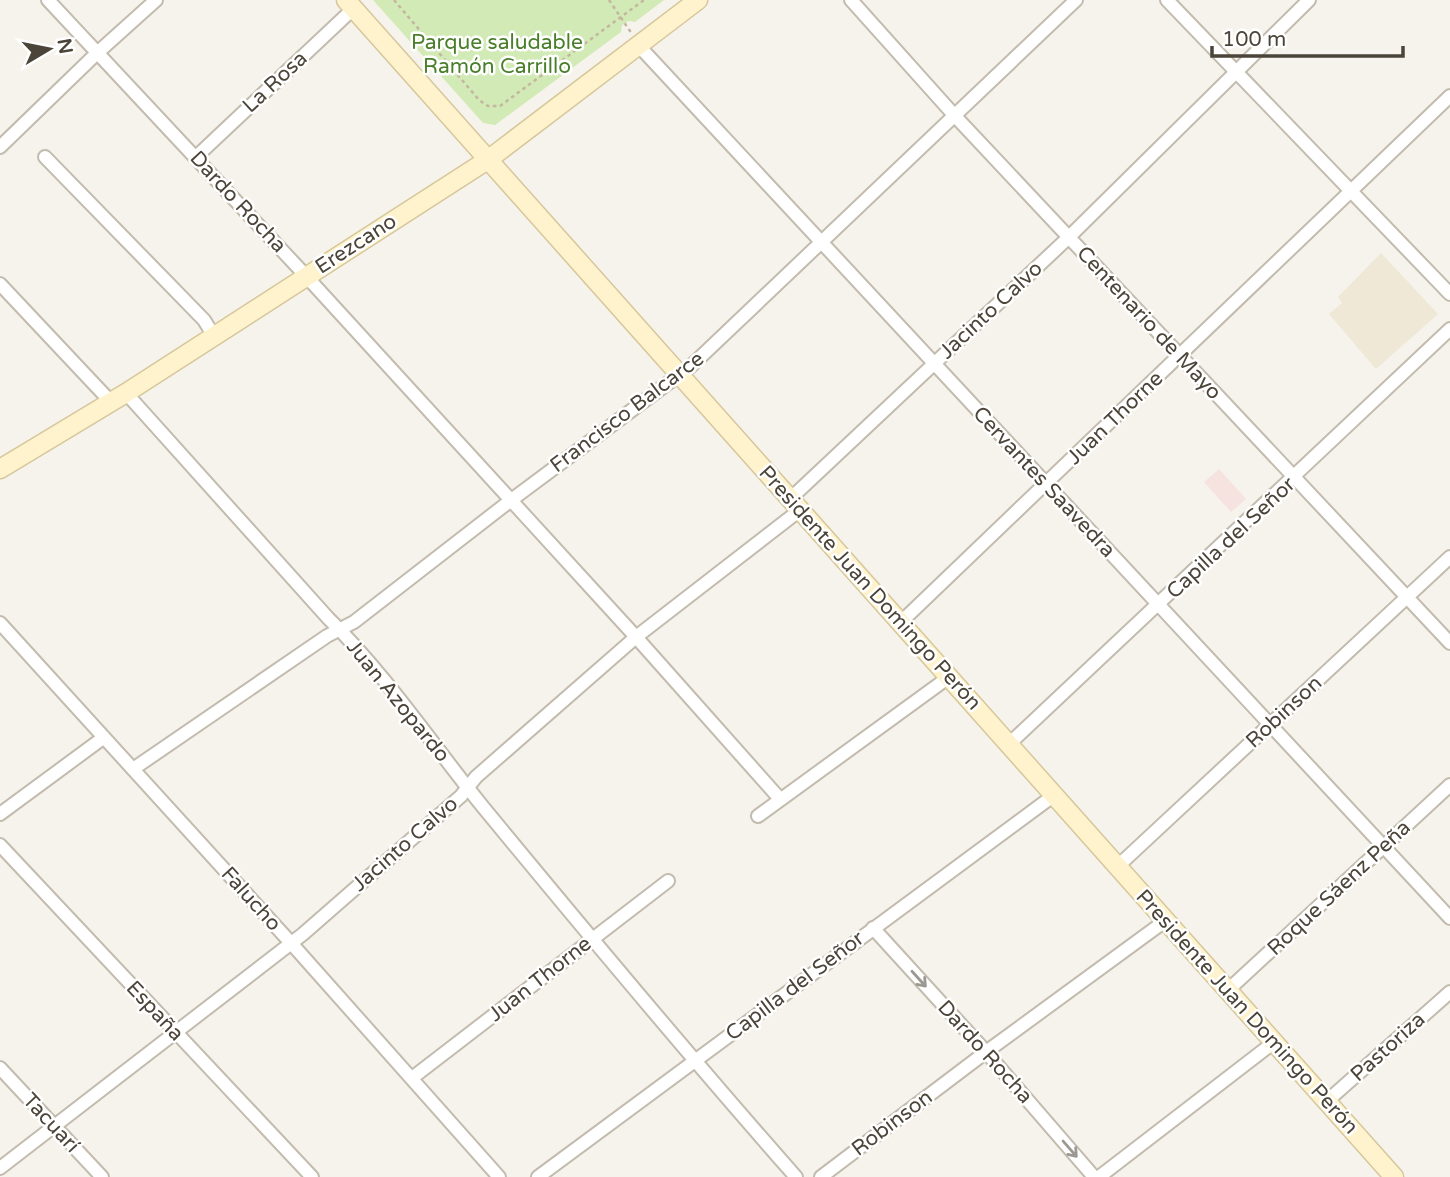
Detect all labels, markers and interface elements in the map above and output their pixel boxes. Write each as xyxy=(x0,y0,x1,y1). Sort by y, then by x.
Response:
north arrow xyxy=(14,14,84,84)
scale bar xyxy=(1212,14,1403,58)
text: 100 m xyxy=(1222,27,1286,52)
park label: Parque saludable Ramón Carrillo xyxy=(411,30,583,79)
text: N xyxy=(53,37,77,56)
street label: La Rosa xyxy=(238,46,312,118)
street label: Dardo Rocha xyxy=(185,146,291,258)
street label: Erezcano xyxy=(311,208,401,280)
street label: Centenario de Mayo xyxy=(1071,241,1227,405)
street label: Jacinto Calvo xyxy=(934,256,1048,364)
street label: Francisco Balcarce xyxy=(545,346,709,478)
street label: Juan Thorne xyxy=(1062,366,1168,470)
street label: Cervantes Saavedra xyxy=(968,401,1120,563)
street label: Presidente Juan Domingo Perón xyxy=(754,461,986,715)
street label: Capilla del Señor xyxy=(1161,472,1301,604)
street label: Juan Azopardo xyxy=(341,635,455,767)
street label: Robinson xyxy=(1241,671,1327,753)
street label: Jacinto Calvo xyxy=(347,791,463,897)
street label: Roque Sáenz Peña xyxy=(1262,815,1416,961)
street label: Falucho xyxy=(216,862,286,936)
street label: Presidente Juan Domingo Perón xyxy=(1131,885,1363,1139)
street label: Capilla del Señor xyxy=(721,926,869,1046)
street label: Juan Thorne xyxy=(484,931,596,1027)
one-way arrow xyxy=(911,970,927,988)
street label: España xyxy=(121,976,189,1046)
street label: Dardo Rocha xyxy=(932,995,1038,1109)
street label: Pastoriza xyxy=(1346,1007,1430,1087)
street label: Robinson xyxy=(847,1085,937,1161)
street label: Tacuarí xyxy=(17,1088,85,1158)
one-way arrow xyxy=(1062,1140,1078,1158)

